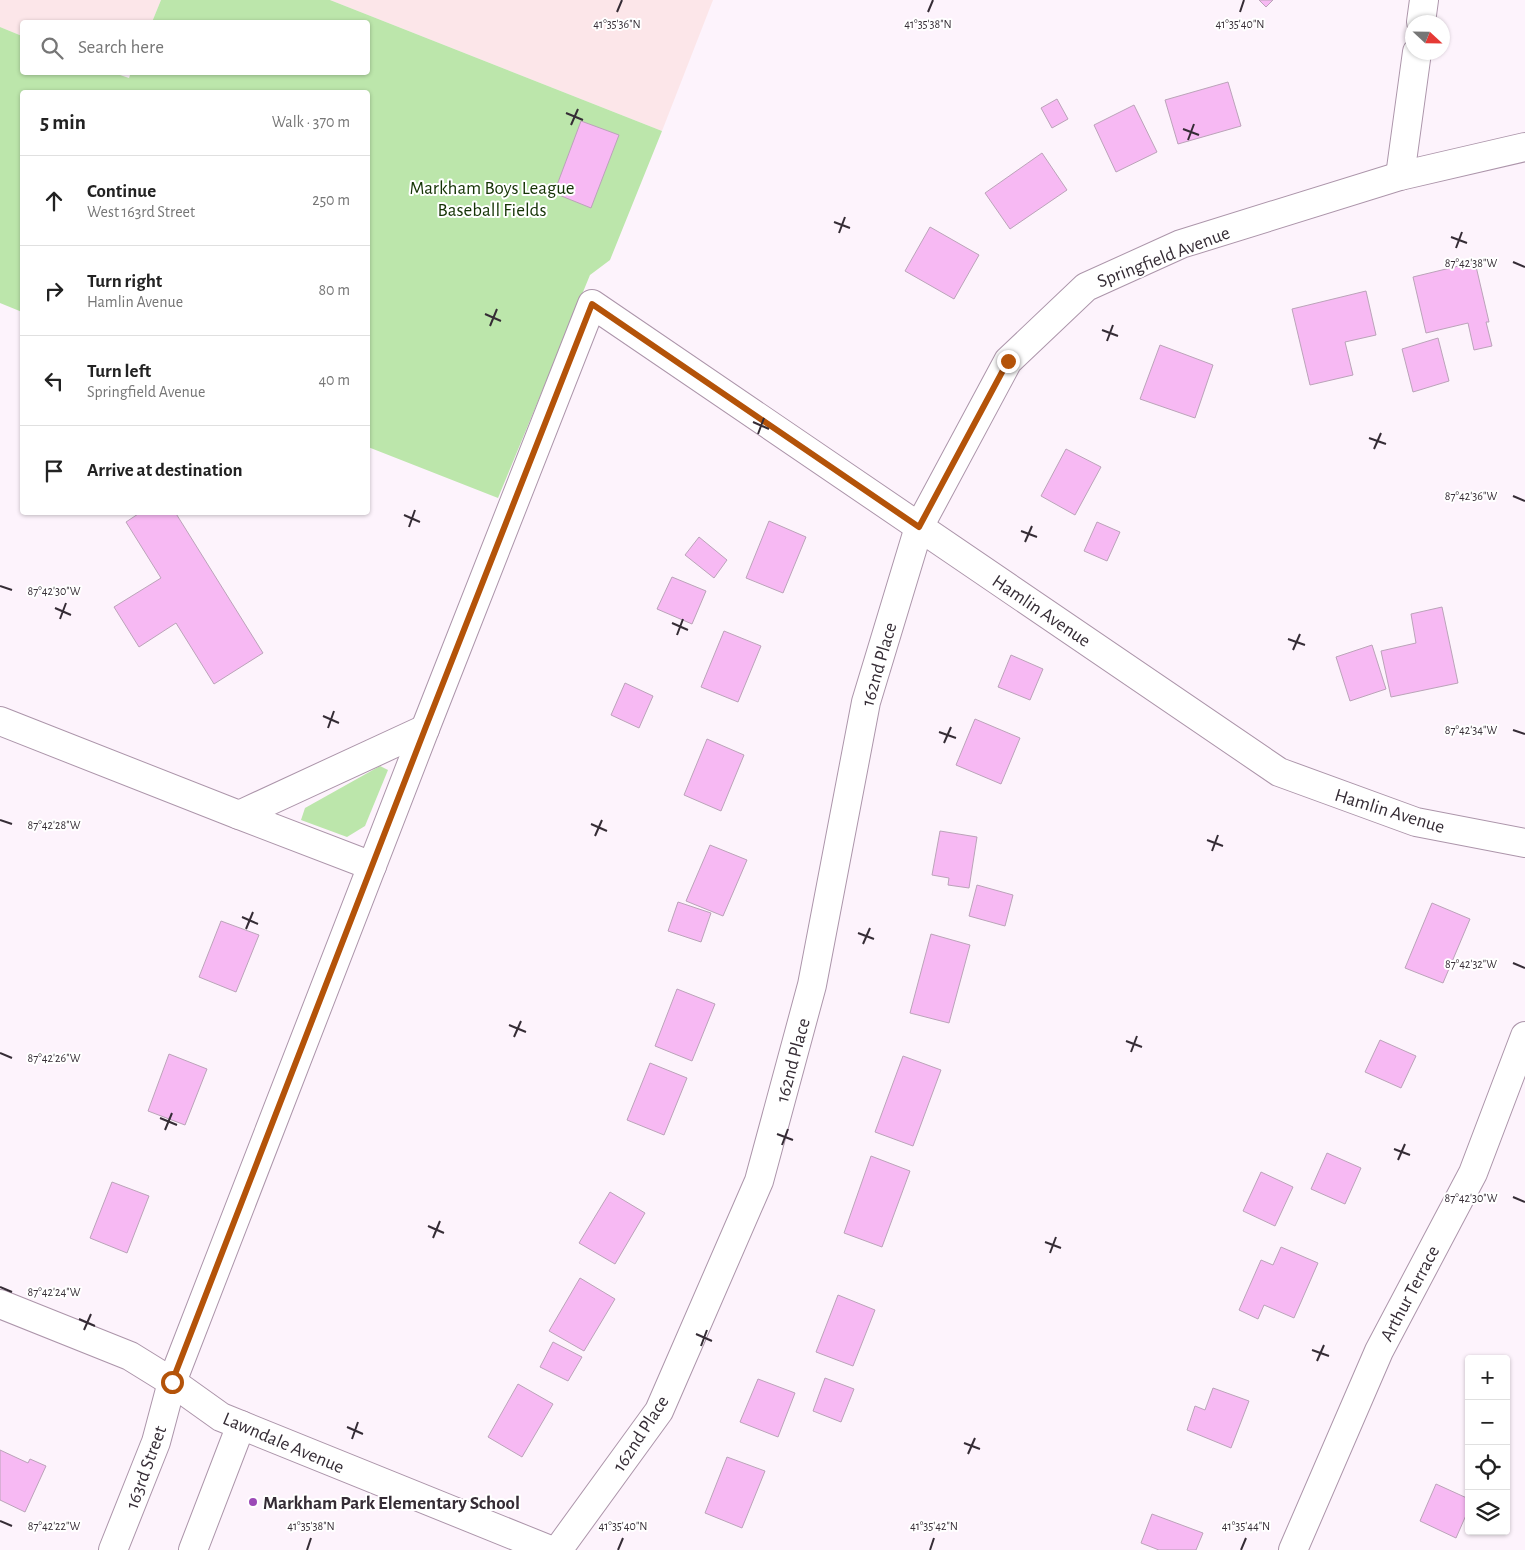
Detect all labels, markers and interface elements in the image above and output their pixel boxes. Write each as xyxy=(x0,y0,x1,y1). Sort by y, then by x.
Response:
north arrow xyxy=(1405,15,1450,60)
text: 41°35'36"N xyxy=(593,18,641,30)
text: 41°35'38"N xyxy=(904,18,952,30)
text: 41°35'40"N xyxy=(1215,18,1265,30)
search box xyxy=(20,20,370,75)
icon: search xyxy=(38,34,66,62)
text: Search here xyxy=(78,38,164,57)
text: 5 min xyxy=(40,112,86,133)
text: Walk · 370 m xyxy=(272,114,350,130)
park label: Markham Boys League Baseball Fields xyxy=(409,179,575,220)
text: Continue xyxy=(87,182,156,201)
icon: ahead xyxy=(40,187,68,215)
text: 250 m xyxy=(312,192,350,208)
text: West 163rd Street xyxy=(87,204,195,220)
street label: Springfield Avenue xyxy=(1095,223,1233,291)
text: 87°42'38"W xyxy=(1445,257,1497,269)
text: Turn right xyxy=(87,272,162,291)
icon: right xyxy=(40,277,68,305)
text: 80 m xyxy=(319,282,350,298)
text: Hamlin Avenue xyxy=(87,294,183,310)
route end xyxy=(997,350,1020,373)
text: Turn left xyxy=(87,362,151,381)
icon: left xyxy=(40,367,68,395)
text: 40 m xyxy=(318,372,350,388)
text: Springfield Avenue xyxy=(87,384,205,400)
icon: arrive xyxy=(40,457,68,485)
text: Arrive at destination xyxy=(87,461,243,480)
text: 87°42'36"W xyxy=(1445,490,1497,502)
street label: Hamlin Avenue xyxy=(989,571,1094,651)
text: 87°42'30"W xyxy=(28,585,81,597)
street label: 162nd Place xyxy=(858,620,900,709)
text: 87°42'34"W xyxy=(1445,724,1497,736)
street label: Hamlin Avenue xyxy=(1332,786,1447,837)
text: 87°42'28"W xyxy=(28,819,81,831)
text: 87°42'32"W xyxy=(1445,958,1497,970)
street label: 162nd Place xyxy=(773,1016,814,1105)
text: 87°42'26"W xyxy=(28,1052,81,1064)
text: 87°42'30"W xyxy=(1445,1192,1498,1204)
street label: Arthur Terrace xyxy=(1377,1243,1443,1345)
text: 87°42'24"W xyxy=(28,1286,81,1298)
map controls xyxy=(1465,1355,1510,1535)
button: + xyxy=(1465,1355,1510,1400)
route start xyxy=(161,1371,184,1394)
street label: 162nd Place xyxy=(610,1392,673,1475)
button: − xyxy=(1465,1400,1510,1445)
street label: Lawndale Avenue xyxy=(220,1409,347,1477)
street label: 163rd Street xyxy=(123,1423,170,1512)
button: locate xyxy=(1465,1445,1510,1490)
button: layers xyxy=(1465,1490,1510,1535)
place label: Markham Park Elementary School xyxy=(263,1494,520,1513)
marker: Markham Park Elementary School xyxy=(247,1496,259,1508)
text: 87°42'22"W xyxy=(28,1520,81,1532)
text: 41°35'38"N xyxy=(287,1520,335,1532)
text: 41°35'40"N xyxy=(598,1520,648,1532)
text: 41°35'42"N xyxy=(910,1520,958,1532)
text: 41°35'44"N xyxy=(1222,1520,1270,1532)

